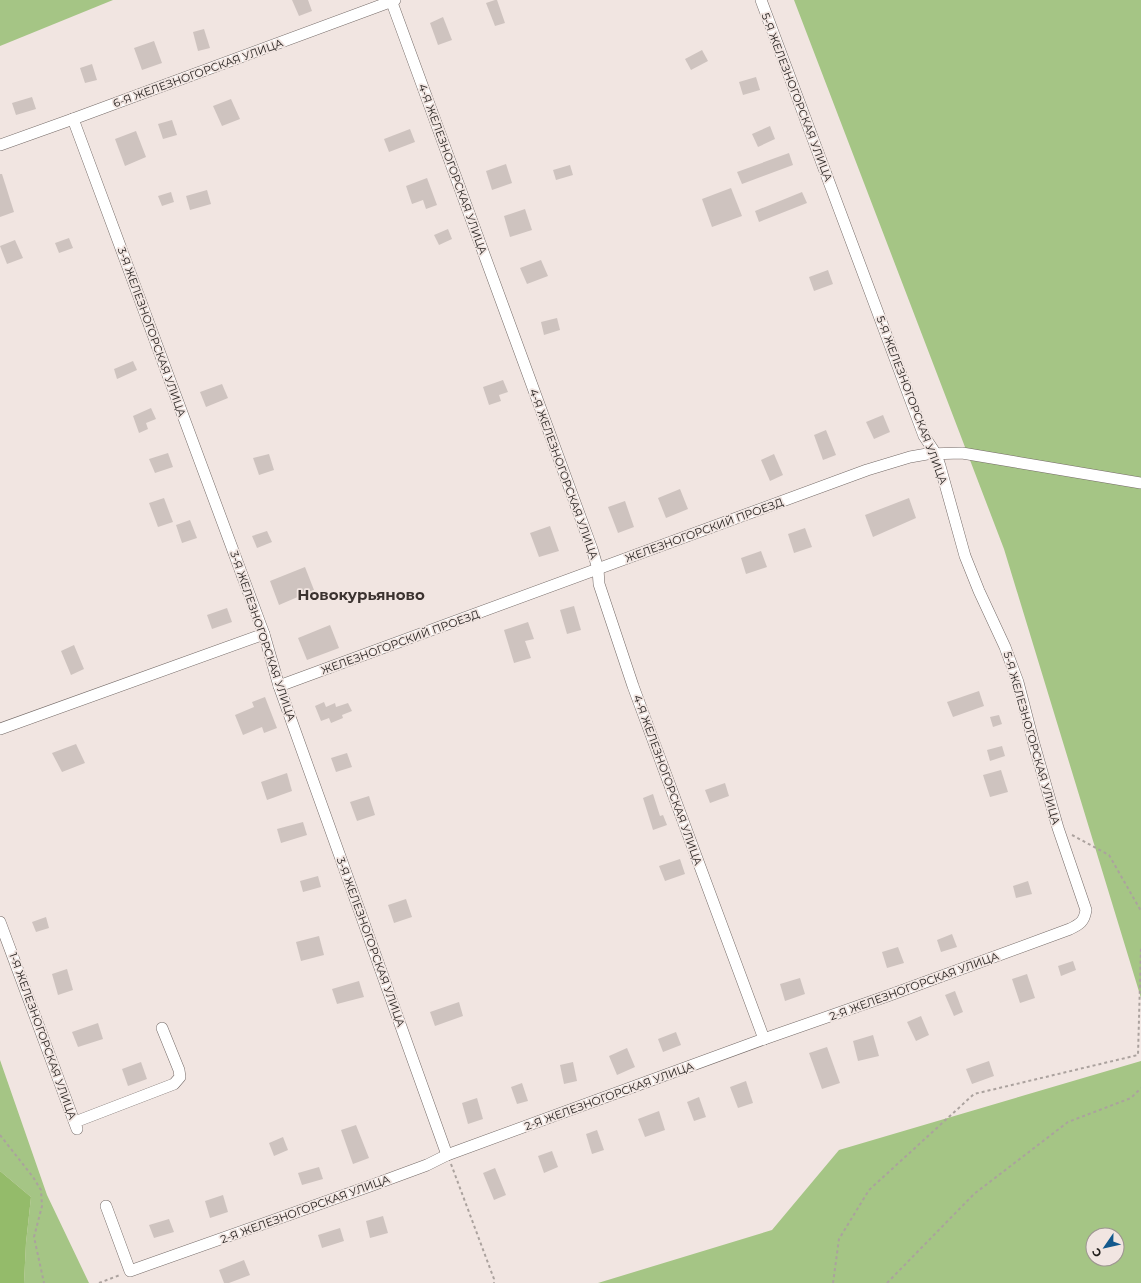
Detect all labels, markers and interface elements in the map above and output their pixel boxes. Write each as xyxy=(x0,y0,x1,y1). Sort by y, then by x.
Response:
street label: 5-Я ЖЕЛЕЗНОГОРСКАЯ УЛИЦА xyxy=(758,11,836,184)
street label: 6-Я ЖЕЛЕЗНОГОРСКАЯ УЛИЦА xyxy=(111,35,286,110)
street label: 4-Я ЖЕЛЕЗНОГОРСКАЯ УЛИЦА xyxy=(416,82,491,257)
street label: 3-Я ЖЕЛЕЗНОГОРСКАЯ УЛИЦА xyxy=(115,245,190,419)
street label: 5-Я ЖЕЛЕЗНОГОРСКАЯ УЛИЦА xyxy=(873,314,951,487)
street label: 4-Я ЖЕЛЕЗНОГОРСКАЯ УЛИЦА xyxy=(527,387,602,562)
street label: ЖЕЛЕЗНОГОРСКИЙ ПРОЕЗД xyxy=(623,495,785,565)
street label: 3-Я ЖЕЛЕЗНОГОРСКАЯ УЛИЦА xyxy=(227,549,299,724)
district label: Новокурьяново xyxy=(297,585,425,604)
street label: ЖЕЛЕЗНОГОРСКИЙ ПРОЕЗД xyxy=(319,607,481,677)
street label: 5-Я ЖЕЛЕЗНОГОРСКАЯ УЛИЦА xyxy=(1001,650,1064,827)
street label: 4-Я ЖЕЛЕЗНОГОРСКАЯ УЛИЦА xyxy=(631,693,706,868)
street label: 3-Я ЖЕЛЕЗНОГОРСКАЯ УЛИЦА xyxy=(334,855,409,1029)
street label: 2-Я ЖЕЛЕЗНОГОРСКАЯ УЛИЦА xyxy=(827,948,1001,1023)
street label: 1-Я ЖЕЛЕЗНОГОРСКАЯ УЛИЦА xyxy=(6,950,80,1122)
street label: 2-Я ЖЕЛЕЗНОГОРСКАЯ УЛИЦА xyxy=(522,1058,696,1133)
street label: 2-Я ЖЕЛЕЗНОГОРСКАЯ УЛИЦА xyxy=(218,1171,392,1246)
north arrow xyxy=(1085,1227,1125,1267)
text: С xyxy=(1089,1245,1105,1260)

